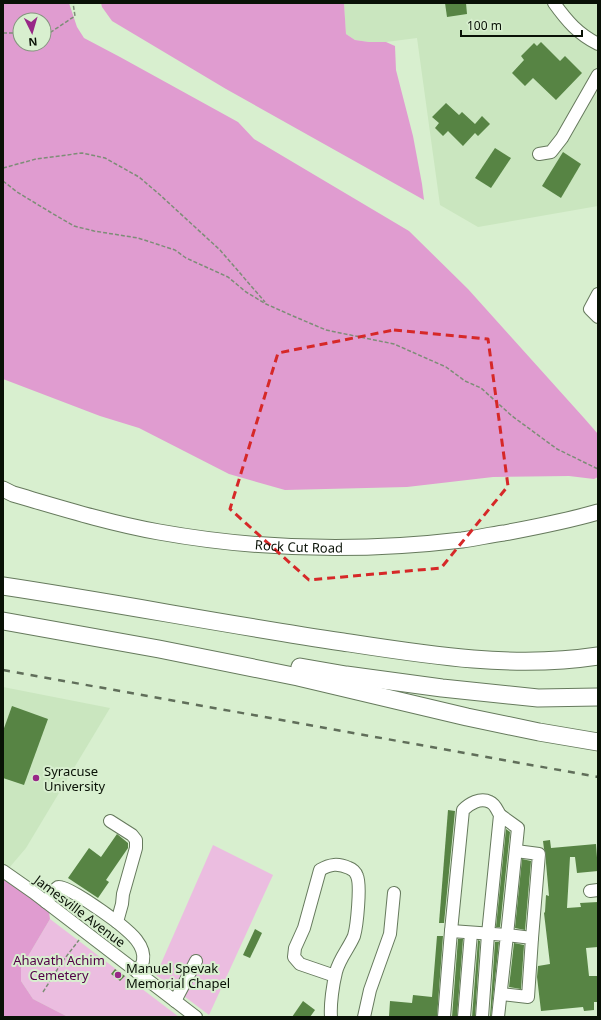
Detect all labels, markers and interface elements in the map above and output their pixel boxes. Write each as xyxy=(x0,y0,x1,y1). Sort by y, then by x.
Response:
north arrow xyxy=(12,12,52,52)
scale bar xyxy=(461,12,582,38)
text: 100 m xyxy=(467,17,502,34)
text: N xyxy=(28,35,38,50)
street label: Rock Cut Road xyxy=(254,535,343,557)
place label: Syracuse University xyxy=(44,762,105,795)
marker: Syracuse University xyxy=(31,773,41,783)
street label: Jamesville Avenue xyxy=(29,870,129,951)
park label: Ahavath Achim Cemetery xyxy=(13,951,105,984)
place label: Manuel Spevak Memorial Chapel xyxy=(126,959,230,992)
marker: Manuel Spevak Memorial Chapel xyxy=(113,970,123,980)

